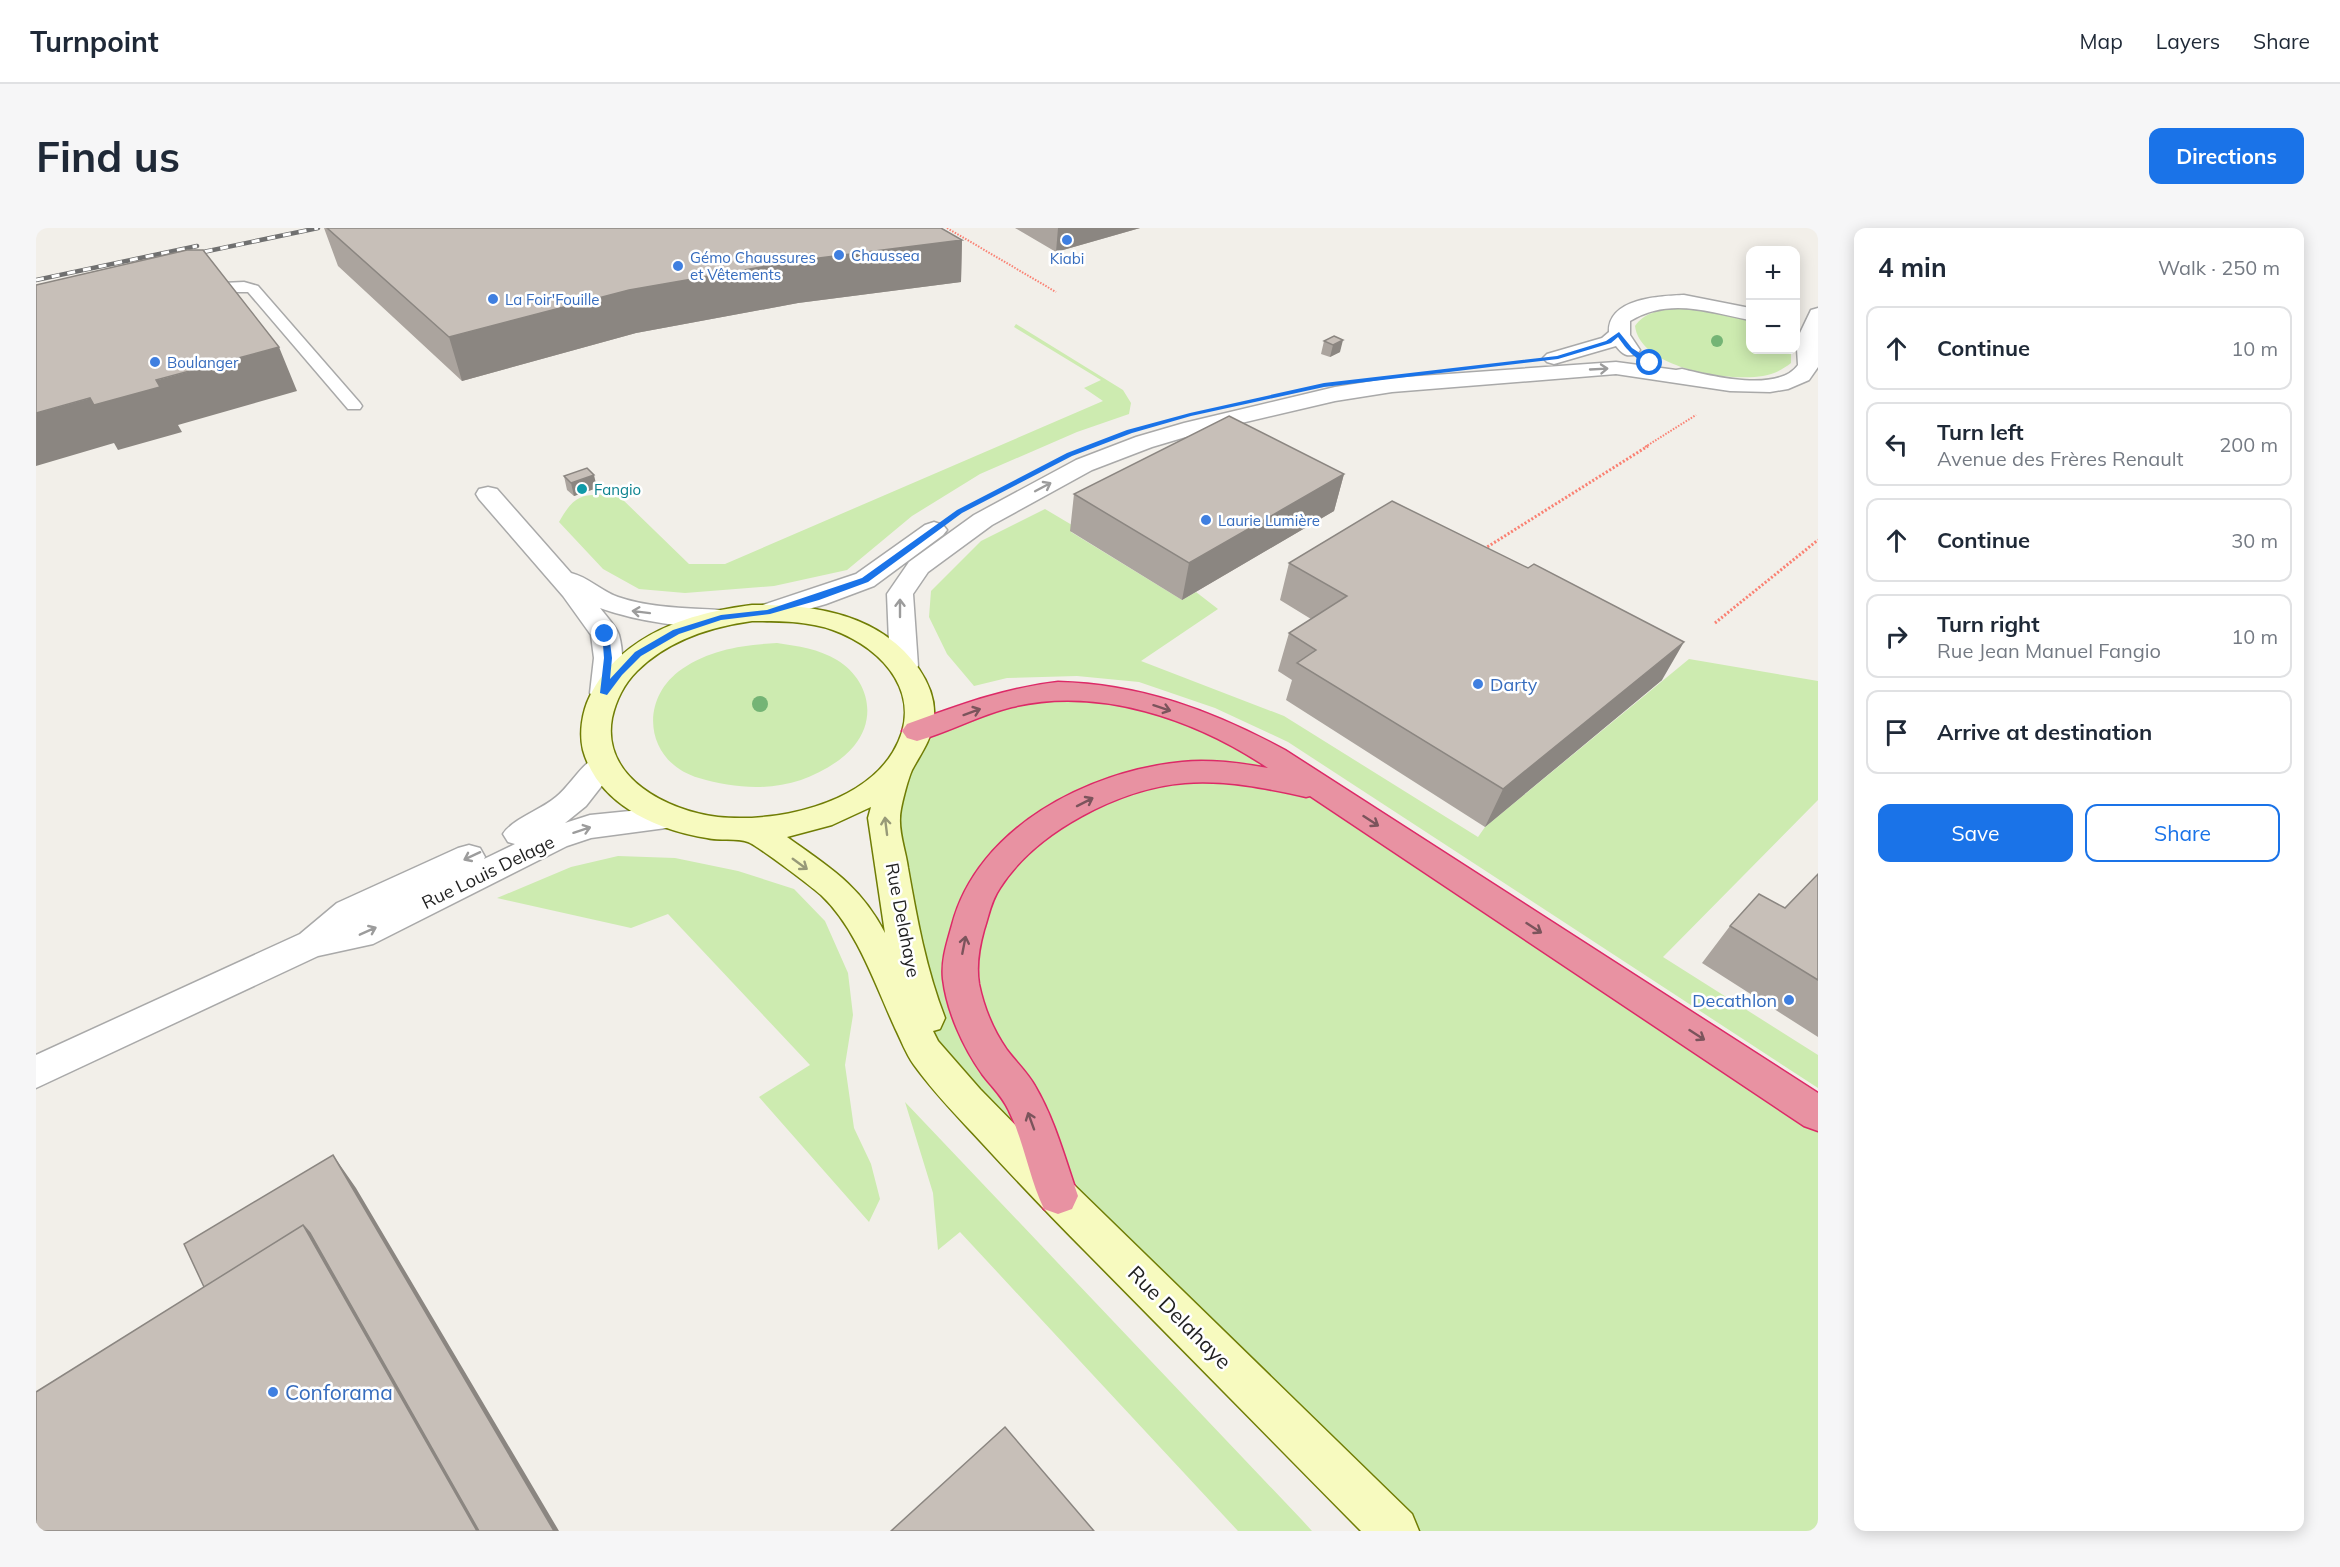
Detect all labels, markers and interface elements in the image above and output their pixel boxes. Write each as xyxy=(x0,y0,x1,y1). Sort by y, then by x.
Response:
text: Turnpoint xyxy=(30,24,159,59)
text: Map xyxy=(2080,28,2123,54)
text: Layers xyxy=(2156,28,2220,54)
text: Share xyxy=(2253,28,2310,54)
button: Directions xyxy=(2149,128,2304,184)
text: Find us xyxy=(36,130,180,183)
marker: Kiabi xyxy=(1060,233,1074,247)
place label: Chaussea xyxy=(851,246,920,265)
map controls xyxy=(1746,246,1800,354)
button: + xyxy=(1746,246,1800,300)
place label: Gémo Chaussures et Vêtements xyxy=(690,248,816,284)
marker: Chaussea xyxy=(832,248,846,262)
place label: Kiabi xyxy=(1050,249,1084,268)
text: 4 min xyxy=(1878,251,1947,284)
text: Walk · 250 m xyxy=(2158,255,2280,280)
marker: Gémo Chaussures et Vêtements xyxy=(671,259,685,273)
place label: La Foir'Fouille xyxy=(505,290,599,309)
marker: La Foir'Fouille xyxy=(486,292,500,306)
button: − xyxy=(1746,300,1800,354)
icon: ahead xyxy=(1880,332,1913,365)
text: Continue xyxy=(1937,334,2030,362)
text: 10 m xyxy=(2231,336,2278,361)
route start xyxy=(1636,349,1662,375)
place label: Boulanger xyxy=(167,353,239,372)
marker: Boulanger xyxy=(148,355,162,369)
one-way arrow xyxy=(1588,363,1608,374)
text: Turn left xyxy=(1937,418,2024,446)
icon: left xyxy=(1880,428,1913,461)
text: 200 m xyxy=(2219,432,2278,457)
text: Avenue des Frères Renault xyxy=(1937,446,2184,471)
place label: Fangio xyxy=(594,480,641,499)
one-way arrow xyxy=(1034,481,1051,493)
marker: Fangio xyxy=(575,482,589,496)
place label: Laurie Lumière xyxy=(1218,511,1320,530)
marker: Laurie Lumière xyxy=(1199,513,1213,527)
icon: ahead xyxy=(1880,524,1913,557)
text: Continue xyxy=(1937,526,2030,554)
text: 30 m xyxy=(2231,528,2278,553)
one-way arrow xyxy=(894,598,906,618)
one-way arrow xyxy=(632,606,652,617)
text: Turn right xyxy=(1937,610,2040,638)
route end xyxy=(591,620,617,646)
icon: right xyxy=(1880,620,1913,653)
text: 10 m xyxy=(2231,624,2278,649)
text: Rue Jean Manuel Fangio xyxy=(1937,638,2161,663)
place label: Darty xyxy=(1490,673,1538,696)
marker: Darty xyxy=(1471,677,1485,691)
one-way arrow xyxy=(1152,703,1171,714)
one-way arrow xyxy=(962,705,981,716)
icon: arrive xyxy=(1880,716,1913,749)
text: Arrive at destination xyxy=(1937,718,2152,746)
one-way arrow xyxy=(1075,796,1093,807)
button: Save xyxy=(1878,804,2073,862)
button: Share xyxy=(2085,804,2280,862)
one-way arrow xyxy=(1362,815,1379,827)
one-way arrow xyxy=(880,816,891,836)
one-way arrow xyxy=(572,824,591,835)
street label: Rue Louis Delage xyxy=(418,830,558,914)
one-way arrow xyxy=(463,851,481,862)
one-way arrow xyxy=(792,858,808,870)
street label: Rue Delahaye xyxy=(881,861,925,979)
one-way arrow xyxy=(1525,922,1542,934)
one-way arrow xyxy=(359,924,377,936)
one-way arrow xyxy=(959,935,970,955)
place label: Decathlon xyxy=(1692,989,1777,1012)
marker: Decathlon xyxy=(1782,993,1796,1007)
one-way arrow xyxy=(1688,1029,1705,1041)
one-way arrow xyxy=(1025,1112,1036,1131)
street label: Rue Delahaye xyxy=(1123,1260,1237,1374)
place label: Conforama xyxy=(285,1379,393,1405)
marker: Conforama xyxy=(266,1385,280,1399)

